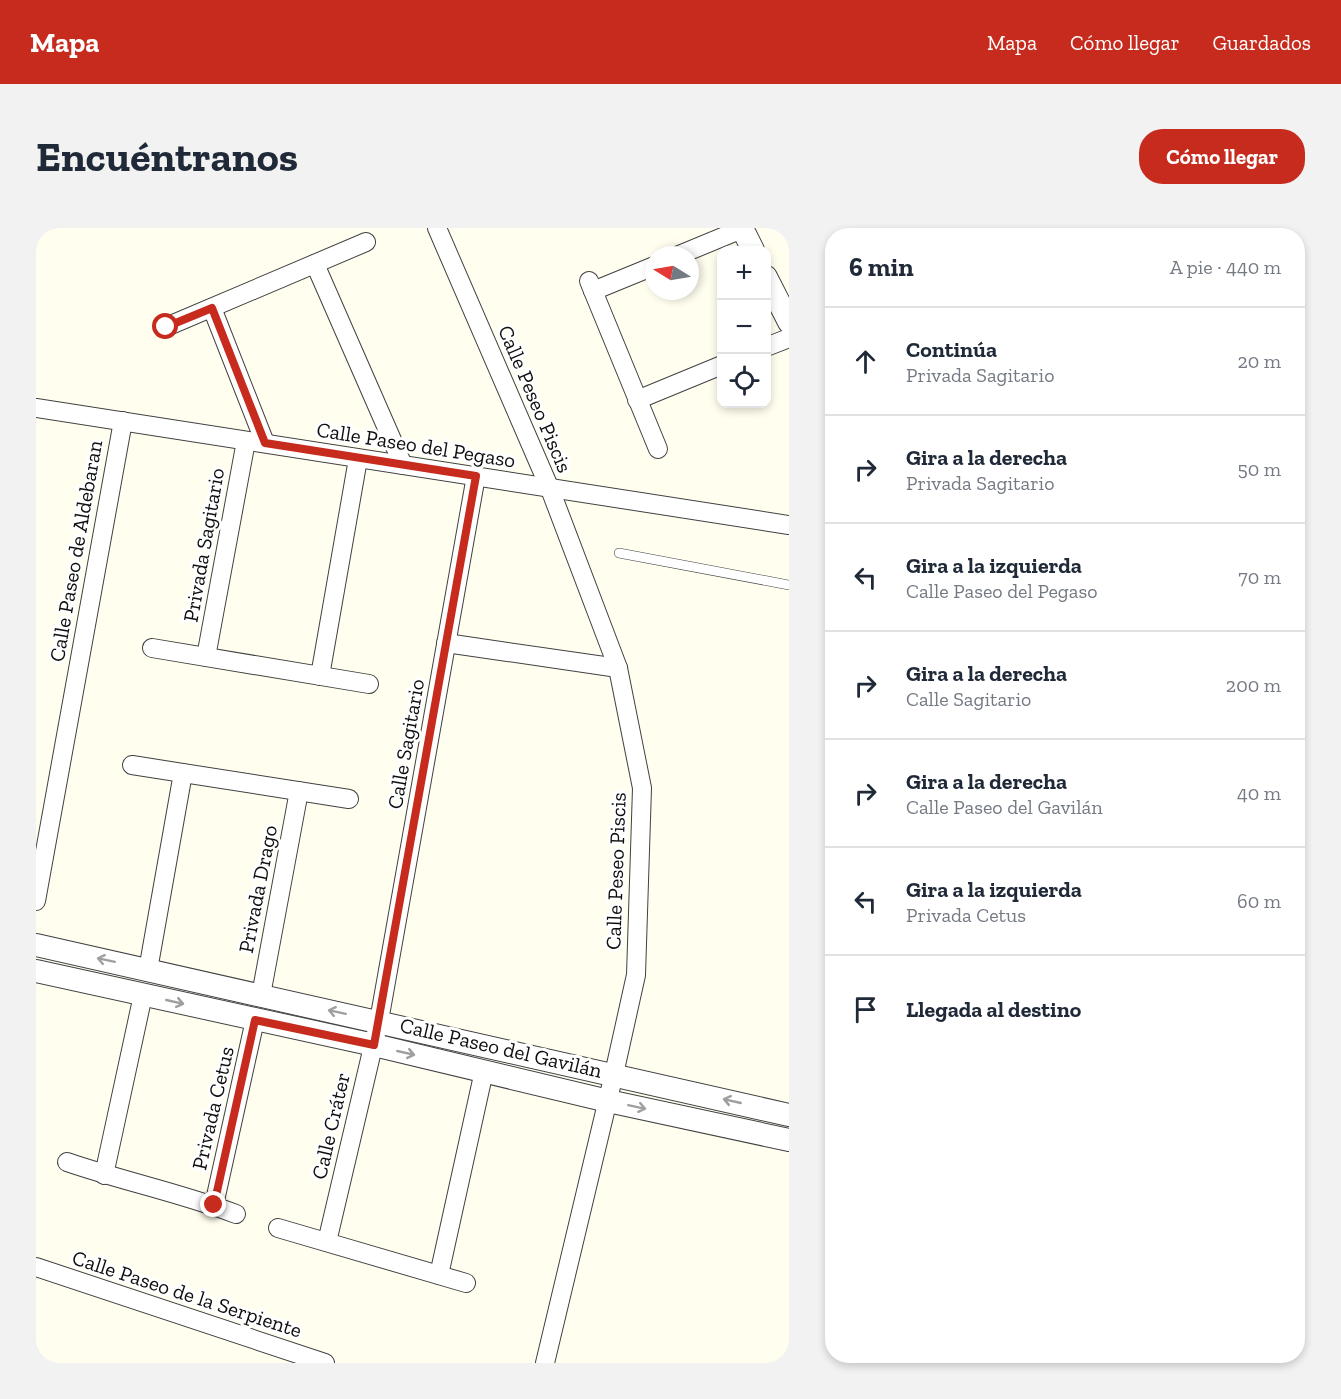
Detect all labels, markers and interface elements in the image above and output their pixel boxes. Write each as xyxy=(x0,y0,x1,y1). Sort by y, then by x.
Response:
text: Mapa xyxy=(30,26,99,59)
text: Mapa xyxy=(987,30,1037,55)
text: Cómo llegar xyxy=(1070,30,1180,55)
text: Guardados xyxy=(1213,30,1311,55)
button: Cómo llegar xyxy=(1139,129,1305,184)
text: Encuéntranos xyxy=(36,131,298,182)
north arrow xyxy=(645,246,699,300)
map controls xyxy=(717,246,771,408)
button: + xyxy=(717,246,771,300)
text: 6 min xyxy=(849,251,914,283)
text: A pie · 440 m xyxy=(1170,255,1281,279)
button: − xyxy=(717,300,771,354)
route start xyxy=(152,313,178,339)
street label: Calle Peseo Piscis xyxy=(493,321,578,476)
text: Continúa xyxy=(906,336,997,363)
icon: ahead xyxy=(849,345,882,378)
text: 20 m xyxy=(1237,349,1281,373)
button: locate xyxy=(717,354,771,408)
text: Privada Sagitario xyxy=(906,363,1054,387)
street label: Calle Paseo del Pegaso xyxy=(315,416,517,473)
street label: Calle Paseo de Aldebaran xyxy=(44,438,107,664)
text: Gira a la derecha xyxy=(906,444,1067,471)
icon: right xyxy=(849,453,882,486)
text: 50 m xyxy=(1237,457,1281,481)
street label: Privada Sagitario xyxy=(178,466,229,624)
text: Privada Sagitario xyxy=(906,471,1054,495)
text: Gira a la izquierda xyxy=(906,552,1082,579)
icon: left xyxy=(849,561,882,594)
text: 70 m xyxy=(1238,565,1281,589)
text: Calle Paseo del Pegaso xyxy=(906,579,1097,603)
text: Gira a la derecha xyxy=(906,660,1067,687)
icon: right xyxy=(849,669,882,702)
text: 200 m xyxy=(1226,673,1281,697)
street label: Calle Sagitario xyxy=(382,677,429,811)
text: Calle Sagitario xyxy=(906,687,1031,711)
text: Gira a la derecha xyxy=(906,768,1067,795)
icon: right xyxy=(849,777,882,810)
text: 40 m xyxy=(1237,781,1281,805)
street label: Calle Peseo Piscis xyxy=(600,792,631,950)
text: Calle Paseo del Gavilán xyxy=(906,795,1103,819)
street label: Privada Drago xyxy=(233,823,282,955)
text: Gira a la izquierda xyxy=(906,876,1082,903)
icon: left xyxy=(849,885,882,918)
text: 60 m xyxy=(1237,889,1281,913)
text: Privada Cetus xyxy=(906,903,1026,927)
one-way arrow xyxy=(96,954,115,966)
icon: arrive xyxy=(849,993,882,1026)
one-way arrow xyxy=(165,996,184,1008)
text: Llegada al destino xyxy=(906,996,1081,1023)
one-way arrow xyxy=(328,1005,347,1017)
street label: Calle Paseo del Gavilán xyxy=(398,1012,605,1083)
street label: Privada Cetus xyxy=(186,1044,239,1172)
one-way arrow xyxy=(396,1048,416,1059)
street label: Calle Cráter xyxy=(306,1070,355,1182)
one-way arrow xyxy=(723,1095,742,1107)
one-way arrow xyxy=(627,1102,646,1114)
route end xyxy=(200,1191,226,1217)
street label: Calle Paseo de la Serpiente xyxy=(69,1245,305,1342)

